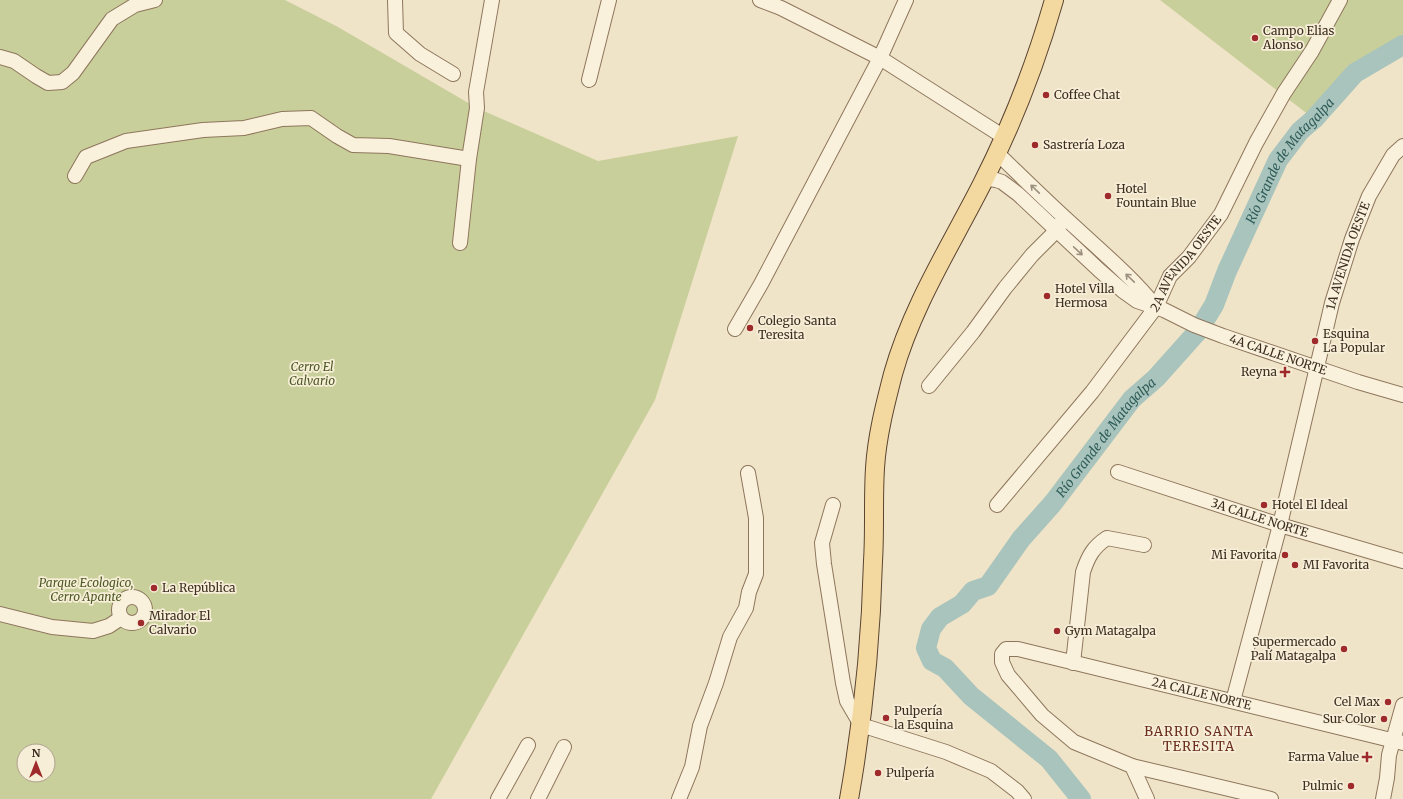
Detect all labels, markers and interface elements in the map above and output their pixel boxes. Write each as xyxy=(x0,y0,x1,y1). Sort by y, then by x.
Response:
place label: Campo Elias Alonso xyxy=(1262,23,1334,52)
marker: Campo Elias Alonso xyxy=(1250,33,1260,43)
place label: Coffee Chat xyxy=(1054,87,1120,102)
marker: Coffee Chat xyxy=(1041,90,1051,100)
water label: Río Grande de Matagalpa xyxy=(1242,94,1338,226)
place label: Sastrería Loza xyxy=(1043,137,1126,152)
marker: Sastrería Loza xyxy=(1030,140,1040,150)
place label: Hotel Fountain Blue xyxy=(1116,181,1196,210)
one-way arrow xyxy=(1030,184,1040,194)
marker: Hotel Fountain Blue xyxy=(1103,191,1113,201)
street label: 1A AVENIDA OESTE xyxy=(1323,199,1373,311)
street label: 2A AVENIDA OESTE xyxy=(1147,212,1224,315)
one-way arrow xyxy=(1073,246,1083,256)
one-way arrow xyxy=(1125,273,1135,282)
place label: Hotel Villa Hermosa xyxy=(1055,281,1115,310)
marker: Hotel Villa Hermosa xyxy=(1042,291,1052,301)
place label: Colegio Santa Teresita xyxy=(758,313,837,342)
marker: Colegio Santa Teresita xyxy=(745,323,755,333)
place label: Esquina La Popular xyxy=(1323,326,1386,355)
street label: 4A CALLE NORTE xyxy=(1228,331,1329,378)
marker: Esquina La Popular xyxy=(1310,336,1320,346)
park label: Cerro El Calvario xyxy=(289,359,335,388)
place label: Reyna xyxy=(1241,364,1278,379)
marker: Reyna xyxy=(1280,367,1290,377)
water label: Río Grande de Matagalpa xyxy=(1053,374,1160,501)
street label: 3A CALLE NORTE xyxy=(1209,495,1311,540)
place label: Hotel El Ideal xyxy=(1272,497,1348,512)
marker: Hotel El Ideal xyxy=(1259,500,1269,510)
place label: Mi Favorita xyxy=(1211,547,1278,562)
marker: Mi Favorita xyxy=(1280,550,1290,560)
place label: MI Favorita xyxy=(1303,557,1370,572)
marker: MI Favorita xyxy=(1290,560,1300,570)
park label: Parque Ecologico, Cerro Apante xyxy=(39,575,133,604)
place label: La República xyxy=(162,580,236,595)
marker: La República xyxy=(149,583,159,593)
place label: Mirador El Calvario xyxy=(149,608,211,637)
marker: Mirador El Calvario xyxy=(136,618,146,628)
place label: Gym Matagalpa xyxy=(1065,623,1157,638)
marker: Gym Matagalpa xyxy=(1052,626,1062,636)
place label: Supermercado Palí Matagalpa xyxy=(1251,634,1337,663)
marker: Supermercado Palí Matagalpa xyxy=(1339,644,1349,654)
street label: 2A CALLE NORTE xyxy=(1150,674,1253,713)
place label: Cel Max xyxy=(1334,694,1381,709)
marker: Cel Max xyxy=(1383,697,1393,707)
place label: Pulpería la Esquina xyxy=(894,703,954,732)
place label: Sur Color xyxy=(1323,711,1377,726)
marker: Pulpería la Esquina xyxy=(881,713,891,723)
marker: Sur Color xyxy=(1379,714,1389,724)
district label: BARRIO SANTA TERESITA xyxy=(1144,723,1254,755)
north arrow xyxy=(16,743,56,783)
text: N xyxy=(32,746,41,760)
place label: Farma Value xyxy=(1288,749,1359,764)
marker: Farma Value xyxy=(1362,752,1372,762)
place label: Pulpería xyxy=(886,765,935,780)
marker: Pulpería xyxy=(873,768,883,778)
place label: Pulmic xyxy=(1302,778,1343,793)
marker: Pulmic xyxy=(1346,781,1356,791)

